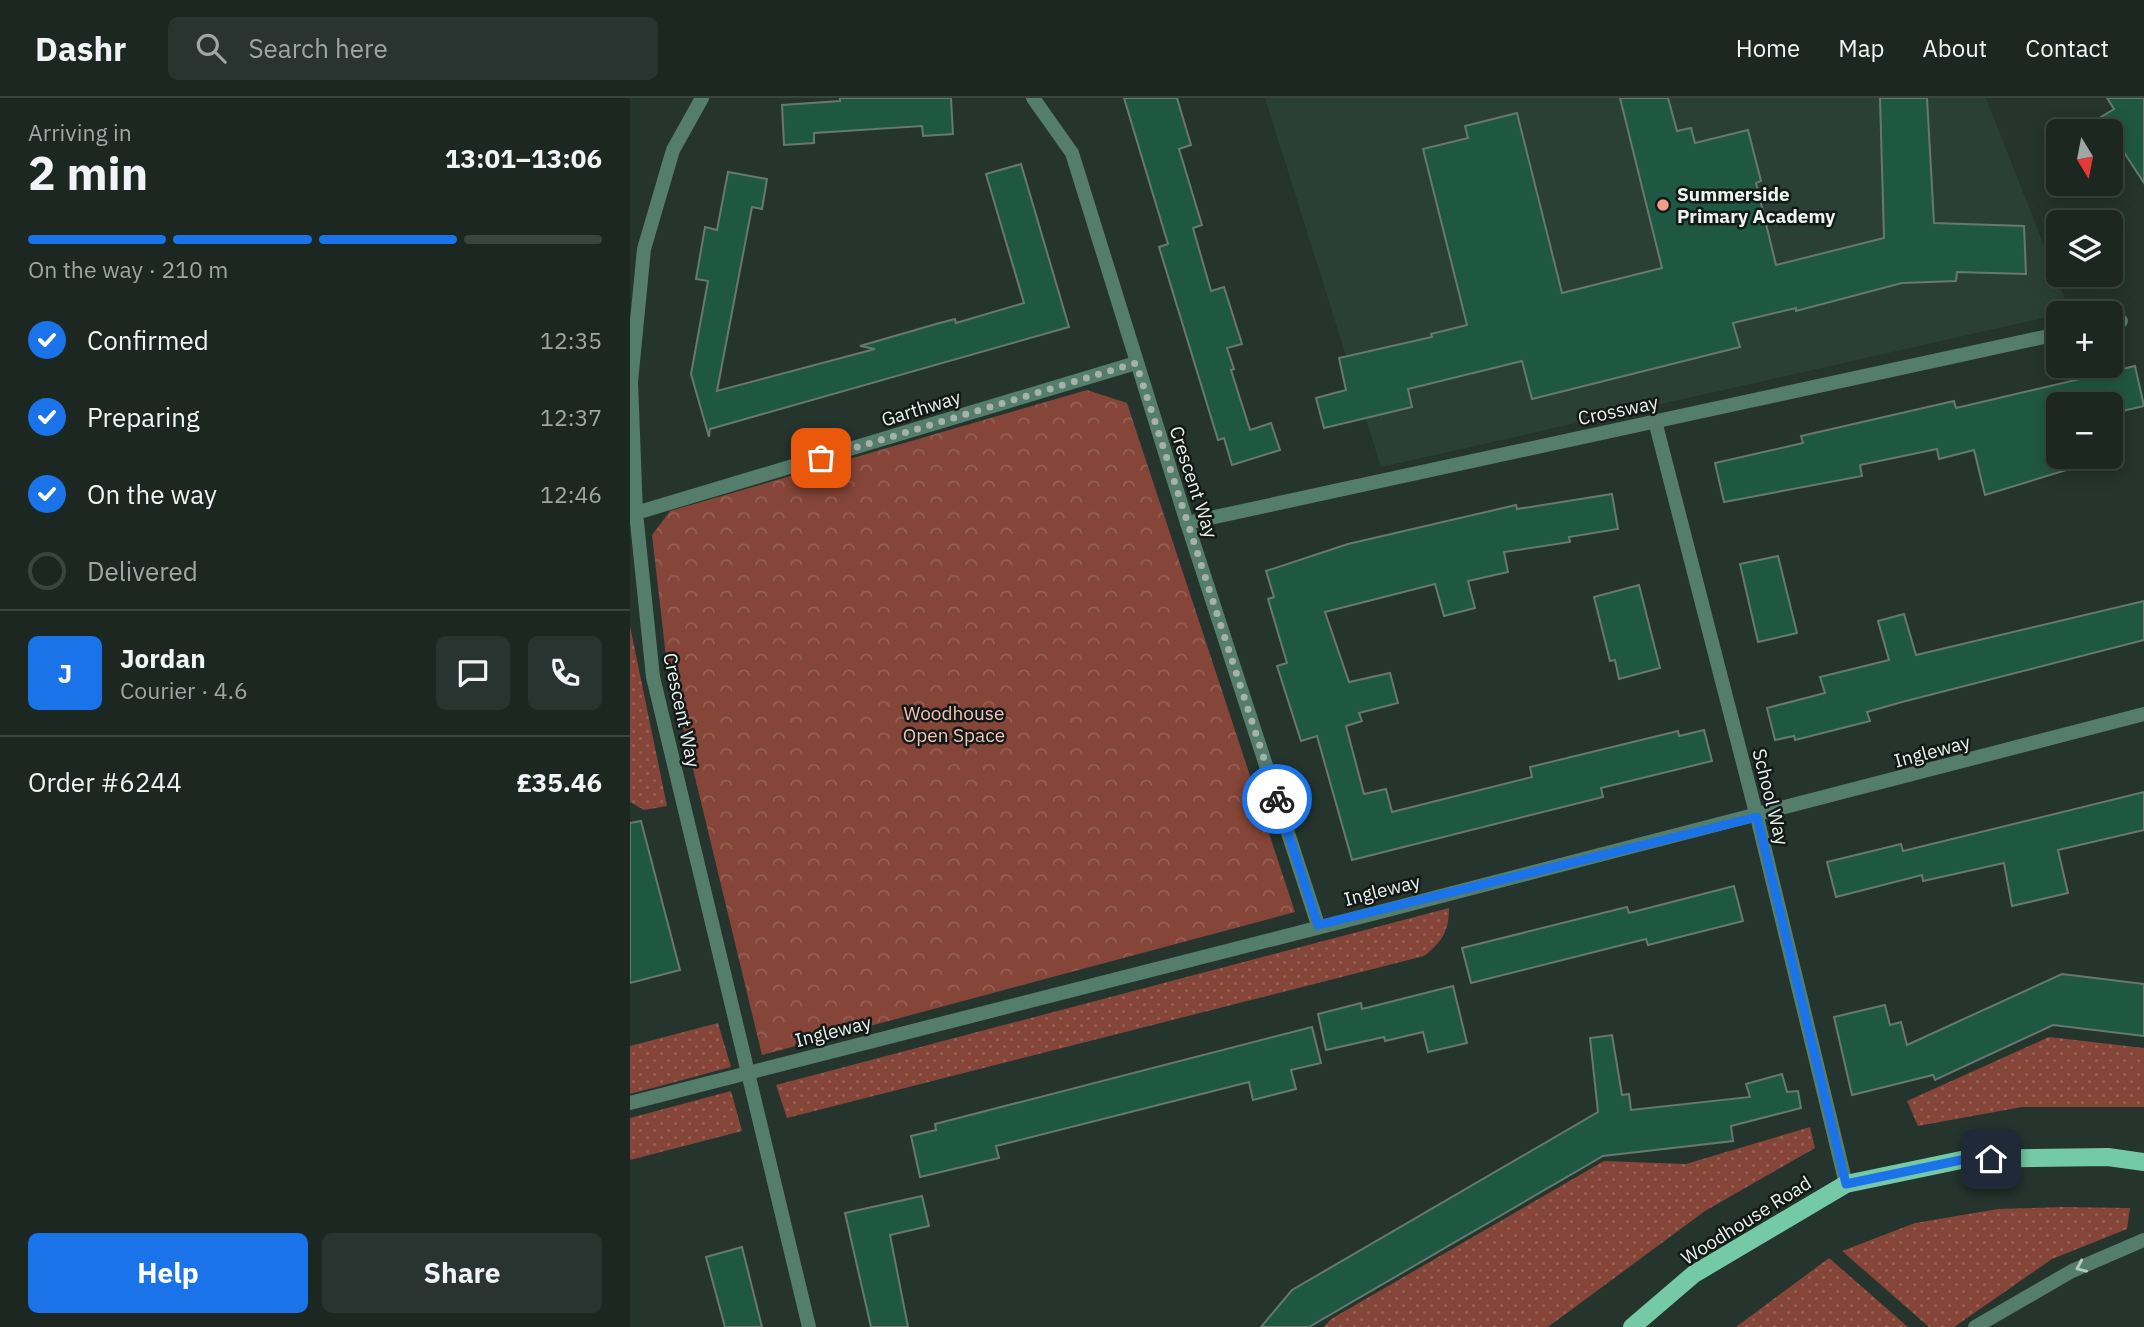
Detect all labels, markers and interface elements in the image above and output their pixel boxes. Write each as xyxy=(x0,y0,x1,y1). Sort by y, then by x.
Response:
search box xyxy=(168,17,658,80)
text: Dashr xyxy=(35,27,126,70)
icon: search xyxy=(192,29,230,67)
text: Search here xyxy=(248,31,388,65)
text: Home xyxy=(1736,32,1800,64)
text: Map xyxy=(1838,32,1884,64)
text: About xyxy=(1922,32,1987,64)
text: Contact xyxy=(2025,32,2109,64)
text: Arriving in xyxy=(28,117,132,147)
north arrow xyxy=(2046,119,2123,196)
map controls xyxy=(2046,119,2123,469)
text: 13:01–13:06 xyxy=(445,141,602,175)
text: 2 min xyxy=(28,143,148,203)
place label: Summerside Primary Academy xyxy=(1677,182,1836,228)
marker: Summerside Primary Academy xyxy=(1655,197,1671,213)
button: layers xyxy=(2046,210,2123,287)
text: On the way · 210 m xyxy=(28,254,228,284)
button: + xyxy=(2046,301,2123,378)
icon: check xyxy=(28,321,66,359)
text: Confirmed xyxy=(87,323,209,357)
text: 12:35 xyxy=(540,325,602,355)
street label: Garthway xyxy=(878,384,964,431)
street label: Crossway xyxy=(1576,390,1661,430)
button: − xyxy=(2046,392,2123,469)
icon: check xyxy=(28,398,66,436)
text: Preparing xyxy=(87,400,200,434)
text: 12:37 xyxy=(540,402,602,432)
street label: Crescent Way xyxy=(1165,423,1224,542)
pin xyxy=(791,428,851,488)
icon: bag xyxy=(802,439,840,477)
icon: check xyxy=(28,475,66,513)
text: On the way xyxy=(87,477,217,511)
text: 12:46 xyxy=(540,479,602,509)
text: Delivered xyxy=(87,554,198,588)
button: chat xyxy=(436,636,510,710)
button: phone xyxy=(528,636,602,710)
text: Jordan xyxy=(120,641,206,675)
street label: Crescent Way xyxy=(658,651,706,770)
text: J xyxy=(58,656,72,690)
text: Courier · 4.6 xyxy=(120,675,248,705)
park label: Woodhouse Open Space xyxy=(903,701,1005,747)
street label: Ingleway xyxy=(1891,729,1973,773)
street label: School Way xyxy=(1747,746,1795,848)
courier xyxy=(1242,764,1312,834)
text: Order #6244 xyxy=(28,765,182,799)
text: £35.46 xyxy=(516,765,602,799)
icon: bike xyxy=(1258,780,1296,818)
street label: Ingleway xyxy=(1341,869,1423,911)
street label: Ingleway xyxy=(792,1010,874,1052)
pin xyxy=(1961,1129,2021,1189)
icon: home xyxy=(1972,1140,2010,1178)
street label: Woodhouse Road xyxy=(1676,1170,1816,1270)
button: Help xyxy=(28,1233,308,1313)
button: Share xyxy=(322,1233,602,1313)
one-way arrow xyxy=(2076,1259,2088,1273)

